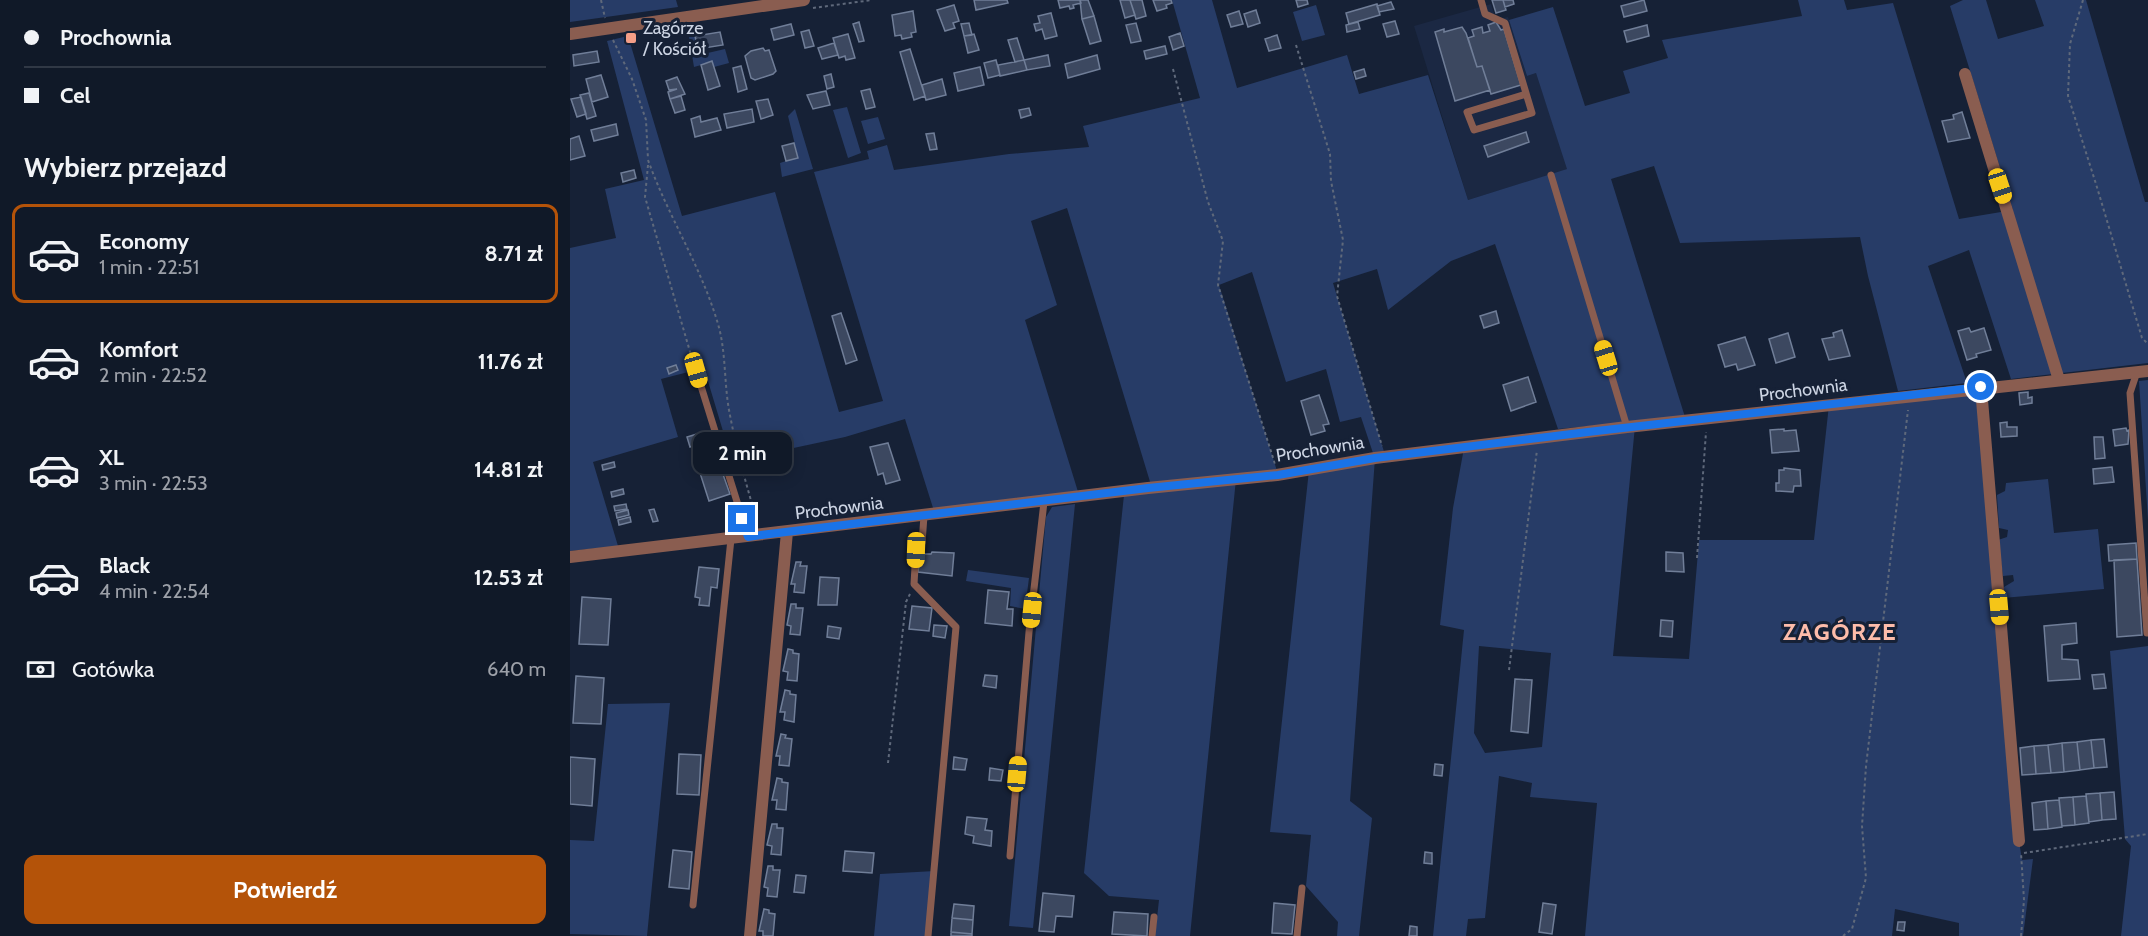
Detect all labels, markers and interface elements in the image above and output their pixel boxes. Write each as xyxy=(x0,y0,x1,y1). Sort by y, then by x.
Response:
place label: Zagórze / Kościół xyxy=(642,17,707,60)
text: Prochownia xyxy=(60,24,171,51)
marker: Zagórze / Kościół xyxy=(624,31,638,45)
text: Cel xyxy=(60,82,90,109)
text: Wybierz przejazd xyxy=(24,151,227,184)
car xyxy=(1986,166,2014,206)
icon: car xyxy=(27,227,81,281)
text: Economy xyxy=(99,228,189,255)
text: 8.71 zł xyxy=(485,240,543,267)
text: 1 min · 22:51 xyxy=(99,255,199,279)
icon: car xyxy=(27,335,81,389)
text: Komfort xyxy=(99,336,178,363)
car xyxy=(1592,338,1620,378)
text: 11.76 zł xyxy=(478,348,543,375)
car xyxy=(682,350,710,390)
text: 2 min · 22:52 xyxy=(99,363,207,387)
route start xyxy=(1967,373,1994,400)
street label: Prochownia xyxy=(1758,374,1849,406)
street label: Prochownia xyxy=(1274,431,1366,467)
callout: 2 min xyxy=(692,432,792,474)
text: 2 min xyxy=(718,441,767,465)
icon: car xyxy=(27,443,81,497)
text: XL xyxy=(99,444,124,471)
text: 14.81 zł xyxy=(474,456,543,483)
text: 3 min · 22:53 xyxy=(99,471,208,495)
street label: Prochownia xyxy=(794,492,885,524)
route end xyxy=(728,505,755,532)
car xyxy=(906,532,926,568)
icon: car xyxy=(27,551,81,605)
text: Black xyxy=(99,552,150,579)
text: 12.53 zł xyxy=(474,564,543,591)
text: 4 min · 22:54 xyxy=(99,579,209,603)
car xyxy=(1988,588,2010,626)
car xyxy=(1021,591,1043,629)
district label: ZAGÓRZE xyxy=(1783,617,1897,646)
icon: cash xyxy=(24,653,57,686)
text: Gotówka xyxy=(72,656,154,683)
text: 640 m xyxy=(487,657,546,681)
car xyxy=(1006,755,1028,793)
button: Potwierdź xyxy=(24,855,546,924)

